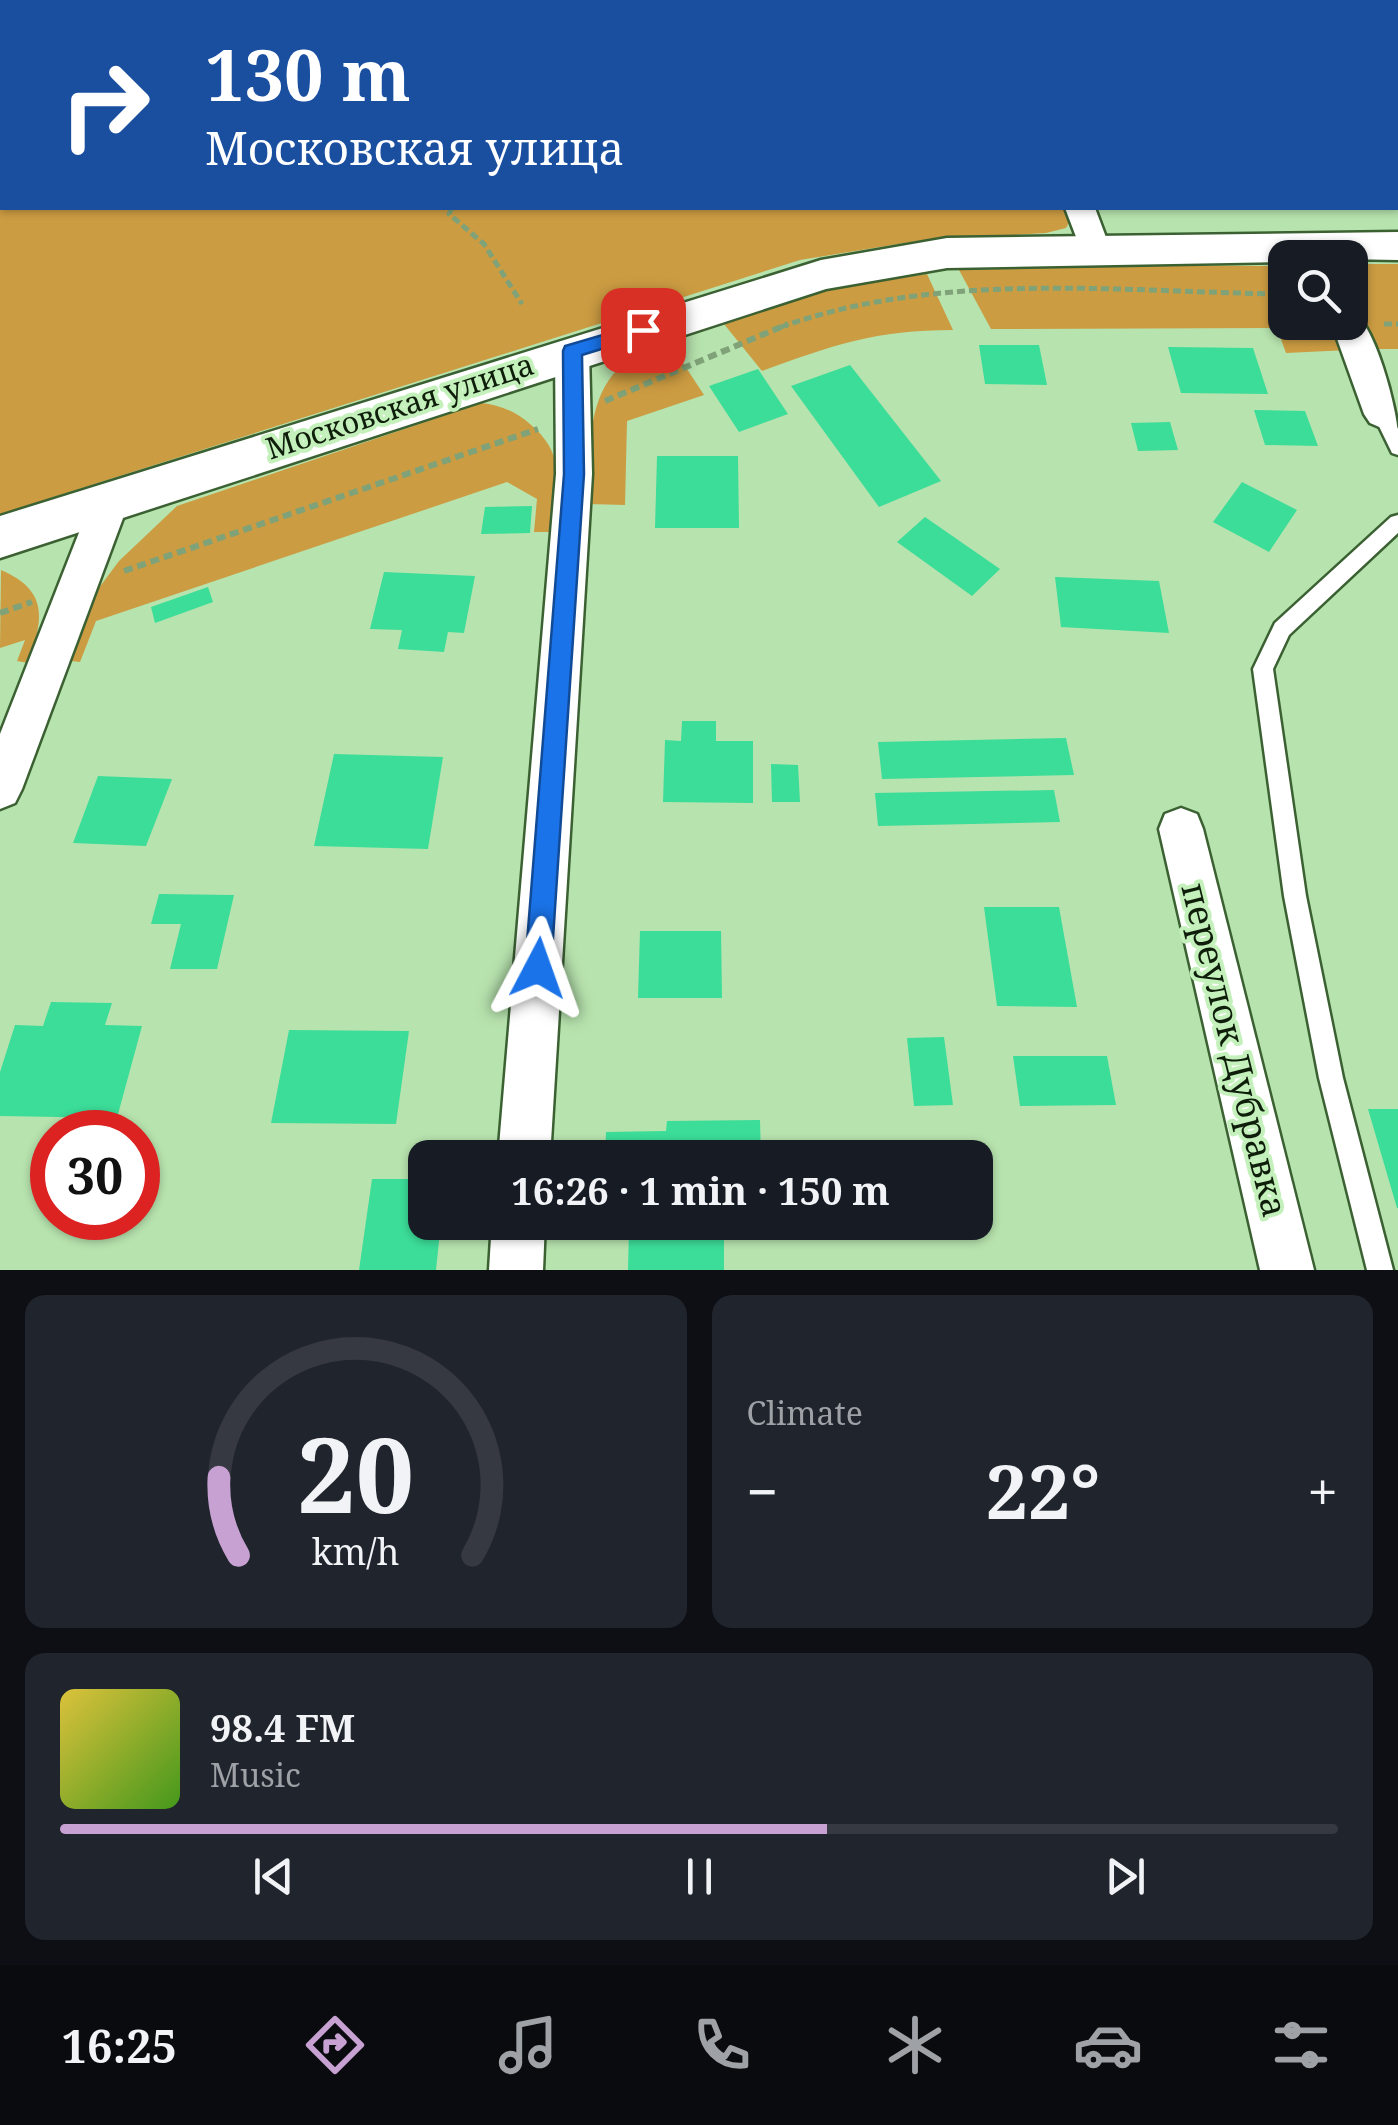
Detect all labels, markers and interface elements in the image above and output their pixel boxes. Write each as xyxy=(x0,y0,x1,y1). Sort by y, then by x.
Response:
text: 130 m xyxy=(205,26,411,122)
icon: right xyxy=(40,40,170,170)
text: Московская улица xyxy=(205,117,624,178)
map controls xyxy=(1268,240,1368,340)
button: search xyxy=(1268,240,1368,340)
pin xyxy=(601,288,686,373)
icon: arrive xyxy=(616,303,671,358)
street label: Московская улица xyxy=(260,343,539,468)
street label: переулок Дубравка xyxy=(1171,878,1300,1222)
position arrow xyxy=(486,916,590,1020)
speed limit sign: 30 xyxy=(30,1110,160,1240)
text: 16:26 · 1 min · 150 m xyxy=(511,1164,890,1216)
text: Climate xyxy=(747,1391,863,1434)
text: 20 xyxy=(297,1402,415,1543)
text: 22° xyxy=(985,1439,1100,1541)
text: − xyxy=(747,1453,778,1528)
text: + xyxy=(1307,1453,1338,1528)
text: km/h xyxy=(312,1527,400,1575)
text: 98.4 FM xyxy=(210,1701,355,1753)
text: Music xyxy=(210,1753,301,1796)
icon: previous xyxy=(246,1849,301,1904)
icon: pause xyxy=(672,1849,727,1904)
icon: next xyxy=(1098,1849,1153,1904)
icon: directions xyxy=(300,2010,370,2080)
icon: music xyxy=(493,2010,563,2080)
icon: phone xyxy=(687,2010,757,2080)
icon: climate xyxy=(880,2010,950,2080)
icon: car xyxy=(1073,2010,1143,2080)
icon: filters xyxy=(1266,2010,1336,2080)
text: 16:25 xyxy=(62,2015,177,2076)

